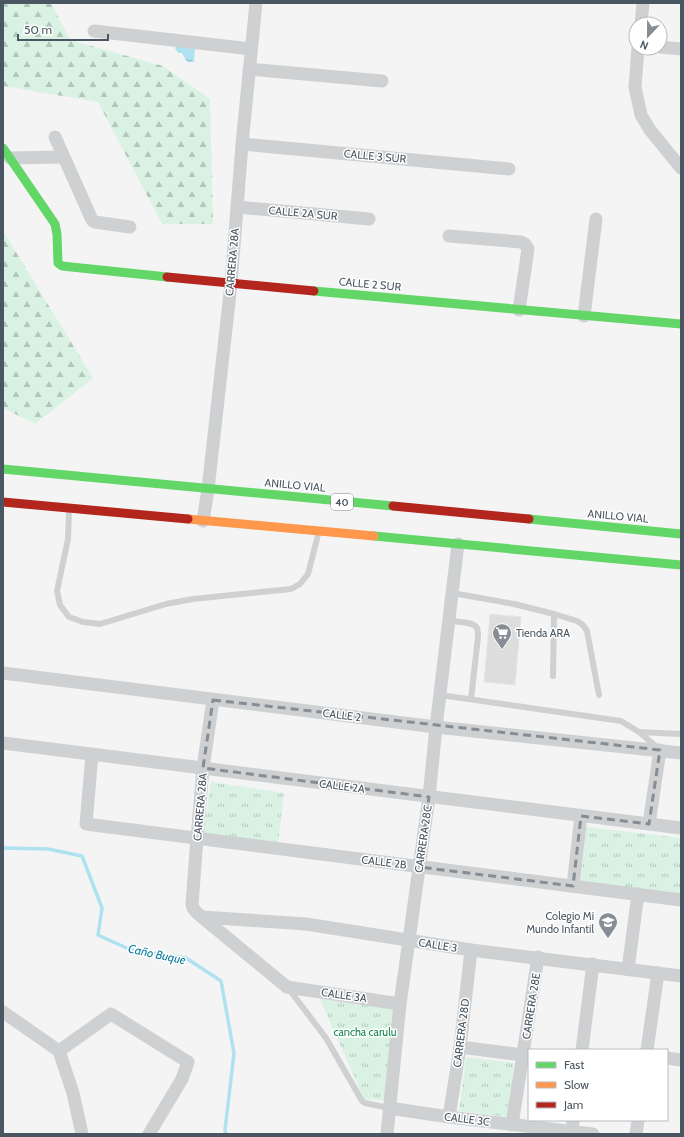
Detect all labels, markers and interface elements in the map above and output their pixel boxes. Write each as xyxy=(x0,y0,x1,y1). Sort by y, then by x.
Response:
scale bar xyxy=(18,16,108,42)
north arrow xyxy=(628,16,668,56)
text: 50 m xyxy=(24,22,52,37)
text: N xyxy=(638,37,650,53)
street label: CALLE 3 SUR xyxy=(343,146,407,166)
street label: CALLE 2A SUR xyxy=(268,203,338,223)
street label: CARRERA 28A xyxy=(222,227,242,296)
street label: CALLE 2 SUR xyxy=(338,274,402,294)
street label: ANILLO VIAL xyxy=(264,475,326,495)
road number: 40 xyxy=(331,494,353,510)
street label: ANILLO VIAL xyxy=(587,506,649,526)
supermarket icon: Tienda ARA xyxy=(491,622,513,650)
place label: Tienda ARA xyxy=(516,626,570,640)
street label: CALLE 2 xyxy=(322,706,362,724)
street label: CARRERA 28A xyxy=(190,772,210,841)
street label: CALLE 2A xyxy=(318,776,366,796)
street label: CARRERA 28C xyxy=(411,804,435,874)
street label: CALLE 2B xyxy=(361,852,408,872)
place label: Colegio Mi Mundo Infantil xyxy=(526,909,594,936)
school or university icon: Colegio Mi Mundo Infantil xyxy=(597,911,619,939)
street label: CALLE 3 xyxy=(418,935,458,955)
water label: Caño Buque xyxy=(127,941,188,968)
street label: CARRERA 28E xyxy=(519,972,543,1040)
street label: CALLE 3A xyxy=(320,985,368,1005)
street label: CARRERA 28D xyxy=(450,998,472,1068)
park label: cancha carulu xyxy=(333,1025,397,1039)
legend xyxy=(528,1049,668,1121)
text: Fast xyxy=(564,1057,584,1072)
text: Slow xyxy=(564,1077,589,1092)
text: Jam xyxy=(563,1097,583,1112)
street label: CALLE 3C xyxy=(443,1109,491,1129)

